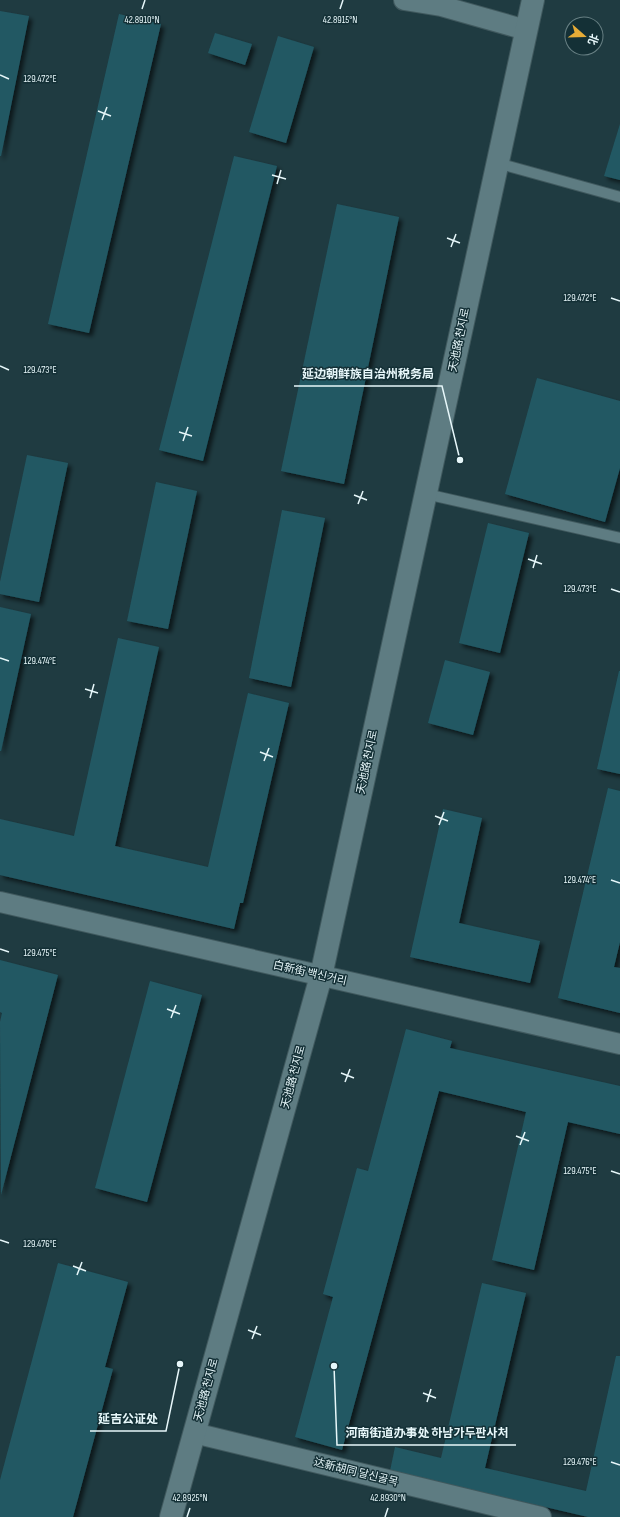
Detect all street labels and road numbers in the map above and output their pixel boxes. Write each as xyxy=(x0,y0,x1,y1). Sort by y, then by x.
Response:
street label: 天池路 천지로 xyxy=(446,307,472,373)
street label: 天池路 천지로 xyxy=(354,729,380,795)
street label: 白新街 백신거리 xyxy=(272,958,348,988)
street label: 天池路 천지로 xyxy=(278,1044,308,1110)
street label: 天池路 천지로 xyxy=(191,1357,221,1423)
street label: 达新胡同 달신골목 xyxy=(313,1455,399,1489)

